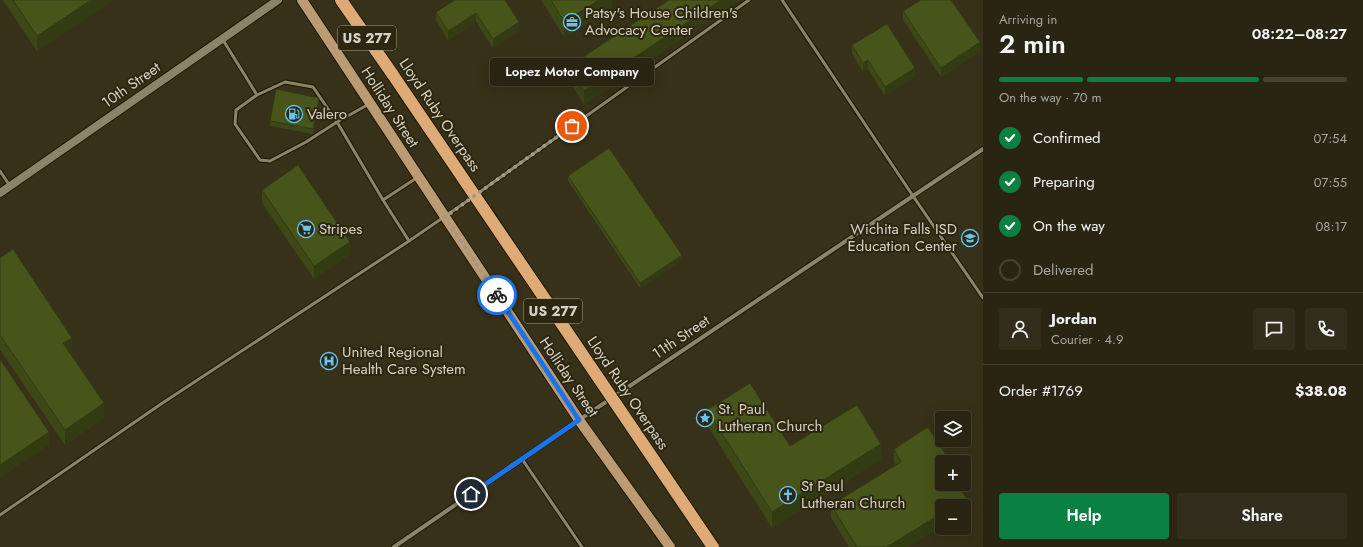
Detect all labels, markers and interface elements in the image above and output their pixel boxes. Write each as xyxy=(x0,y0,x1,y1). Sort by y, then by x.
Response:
place label: Patsy's House Children's Advocacy Center xyxy=(585,2,737,41)
text: Arriving in xyxy=(999,10,1057,29)
office icon: Patsy's House Children's Advocacy Center xyxy=(562,12,582,32)
text: 08:22–08:27 xyxy=(1252,23,1347,45)
text: 2 min xyxy=(999,25,1066,63)
road number: US 277 xyxy=(338,26,396,50)
street label: Lloyd Ruby Overpass xyxy=(394,54,486,176)
street label: 10th Street xyxy=(97,56,165,113)
callout: Lopez Motor Company xyxy=(490,58,654,86)
street label: Holliday Street xyxy=(356,62,425,152)
text: Lopez Motor Company xyxy=(505,62,639,81)
text: On the way · 70 m xyxy=(999,88,1102,107)
place label: Valero xyxy=(307,103,347,125)
fuel station icon: Valero xyxy=(284,104,304,124)
pin xyxy=(555,109,589,143)
icon: bag xyxy=(561,115,583,137)
icon: check xyxy=(999,127,1021,149)
text: Confirmed xyxy=(1033,127,1101,149)
text: 07:54 xyxy=(1314,129,1347,148)
icon: check xyxy=(999,171,1021,193)
text: Preparing xyxy=(1033,171,1095,193)
text: 07:55 xyxy=(1314,173,1347,192)
icon: check xyxy=(999,215,1021,237)
text: On the way xyxy=(1033,215,1105,237)
text: 08:17 xyxy=(1316,217,1347,236)
place label: Stripes xyxy=(319,218,362,240)
place label: Wichita Falls ISD Education Center xyxy=(848,218,958,257)
supermarket icon: Stripes xyxy=(296,219,316,239)
school or university icon: Wichita Falls ISD Education Center xyxy=(960,228,980,248)
text: Delivered xyxy=(1033,259,1094,281)
courier xyxy=(477,275,517,315)
icon: bike xyxy=(486,284,508,306)
road number: US 277 xyxy=(524,299,582,323)
button: person xyxy=(999,308,1041,350)
text: Jordan xyxy=(1051,308,1097,330)
button: chat xyxy=(1253,308,1295,350)
button: phone xyxy=(1305,308,1347,350)
street label: 11th Street xyxy=(648,309,715,364)
text: Courier · 4.9 xyxy=(1051,330,1124,349)
street label: Lloyd Ruby Overpass xyxy=(582,332,674,454)
street label: Holliday Street xyxy=(534,333,604,422)
place label: United Regional Health Care System xyxy=(342,341,466,380)
hospital icon: United Regional Health Care System xyxy=(319,351,339,371)
text: Order #1769 xyxy=(999,380,1083,402)
text: $38.08 xyxy=(1295,380,1347,402)
place label: St. Paul Lutheran Church xyxy=(718,398,822,437)
place icon: St. Paul Lutheran Church xyxy=(695,408,715,428)
map controls xyxy=(935,411,971,535)
button: layers xyxy=(935,411,971,447)
button: + xyxy=(935,455,971,491)
place label: St Paul Lutheran Church xyxy=(801,475,905,514)
pin xyxy=(454,477,488,511)
icon: home xyxy=(460,483,482,505)
church icon: St Paul Lutheran Church xyxy=(778,485,798,505)
button: Help xyxy=(999,493,1169,539)
button: Share xyxy=(1177,493,1347,539)
button: − xyxy=(935,499,971,535)

